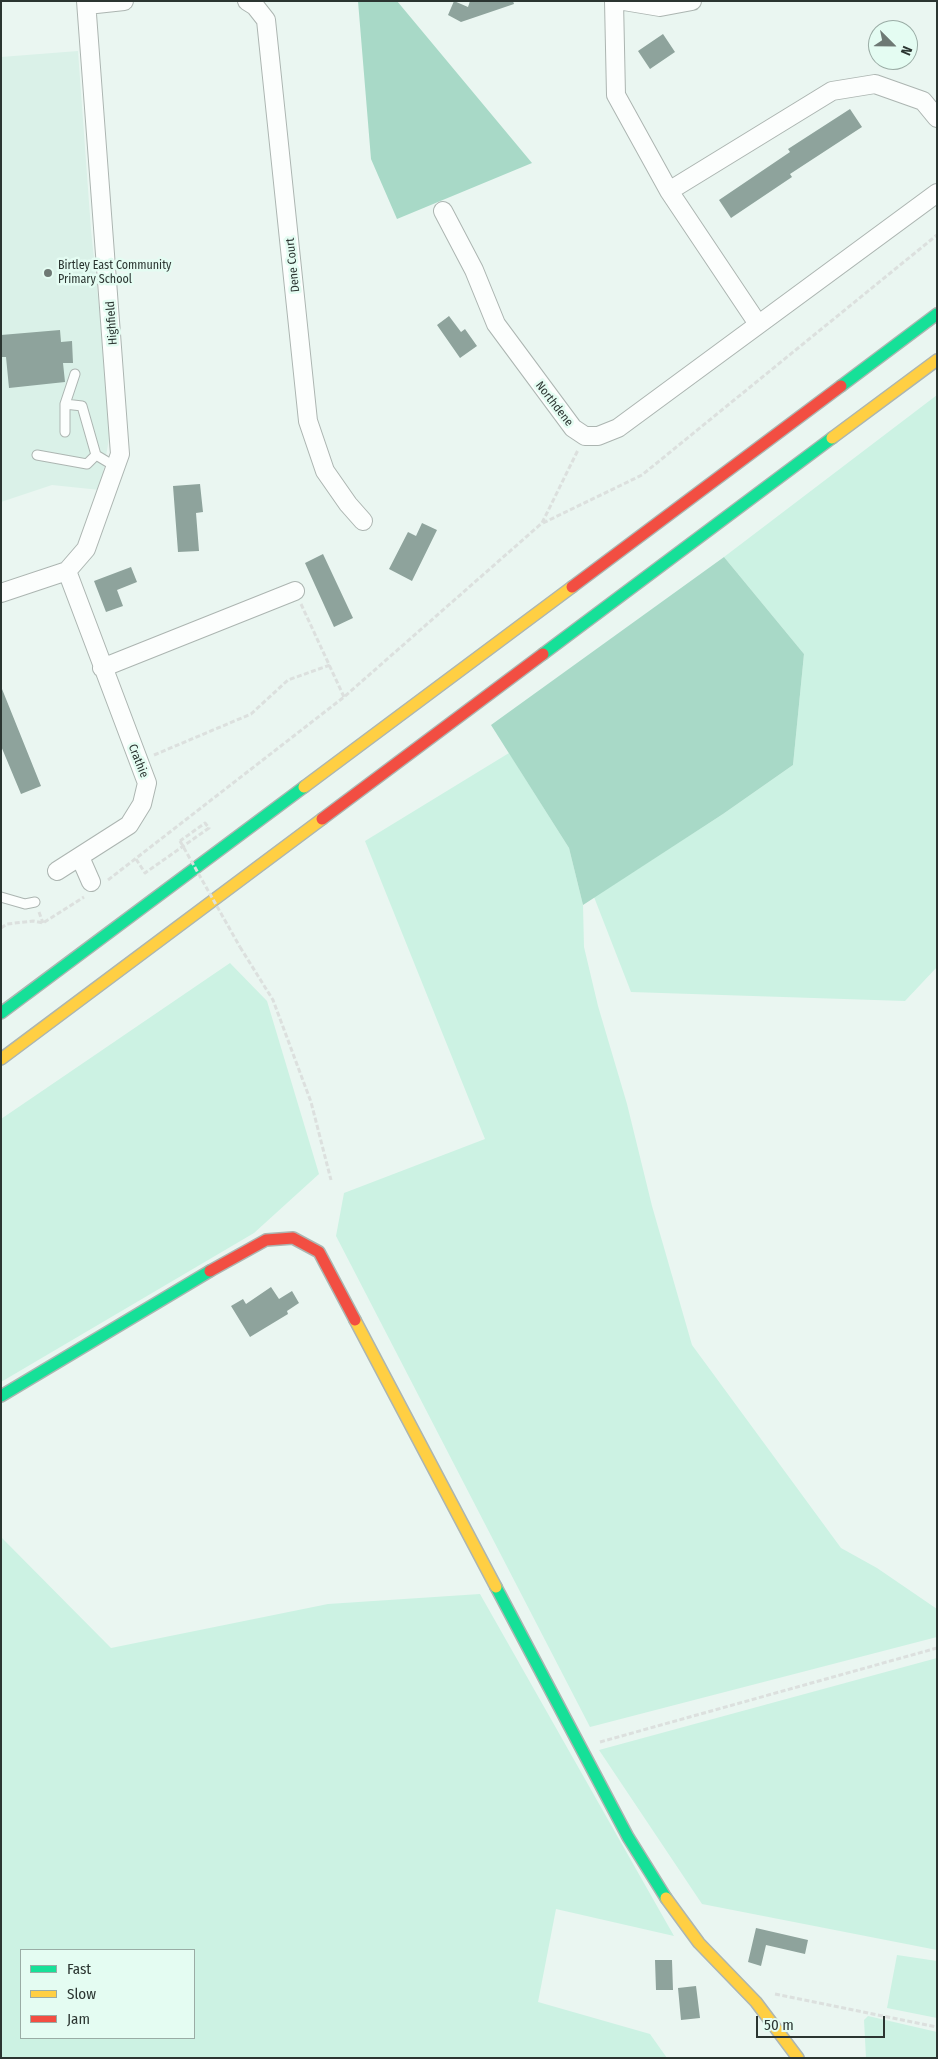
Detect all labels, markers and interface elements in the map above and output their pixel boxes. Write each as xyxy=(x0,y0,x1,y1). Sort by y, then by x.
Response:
north arrow xyxy=(868,20,918,70)
text: N xyxy=(897,43,916,58)
street label: Dene Court xyxy=(283,237,303,293)
place label: Birtley East Community Primary School xyxy=(58,259,171,287)
marker: Birtley East Community Primary School xyxy=(42,267,54,279)
street label: Highfield xyxy=(103,301,121,345)
street label: Northdene xyxy=(532,379,576,429)
street label: Crathie xyxy=(125,742,151,780)
legend xyxy=(20,1949,195,2039)
text: Fast xyxy=(67,1960,91,1978)
text: Slow xyxy=(67,1985,96,2003)
scale bar xyxy=(758,2006,887,2038)
text: Jam xyxy=(67,2010,90,2028)
text: 50 m xyxy=(764,2016,794,2034)

